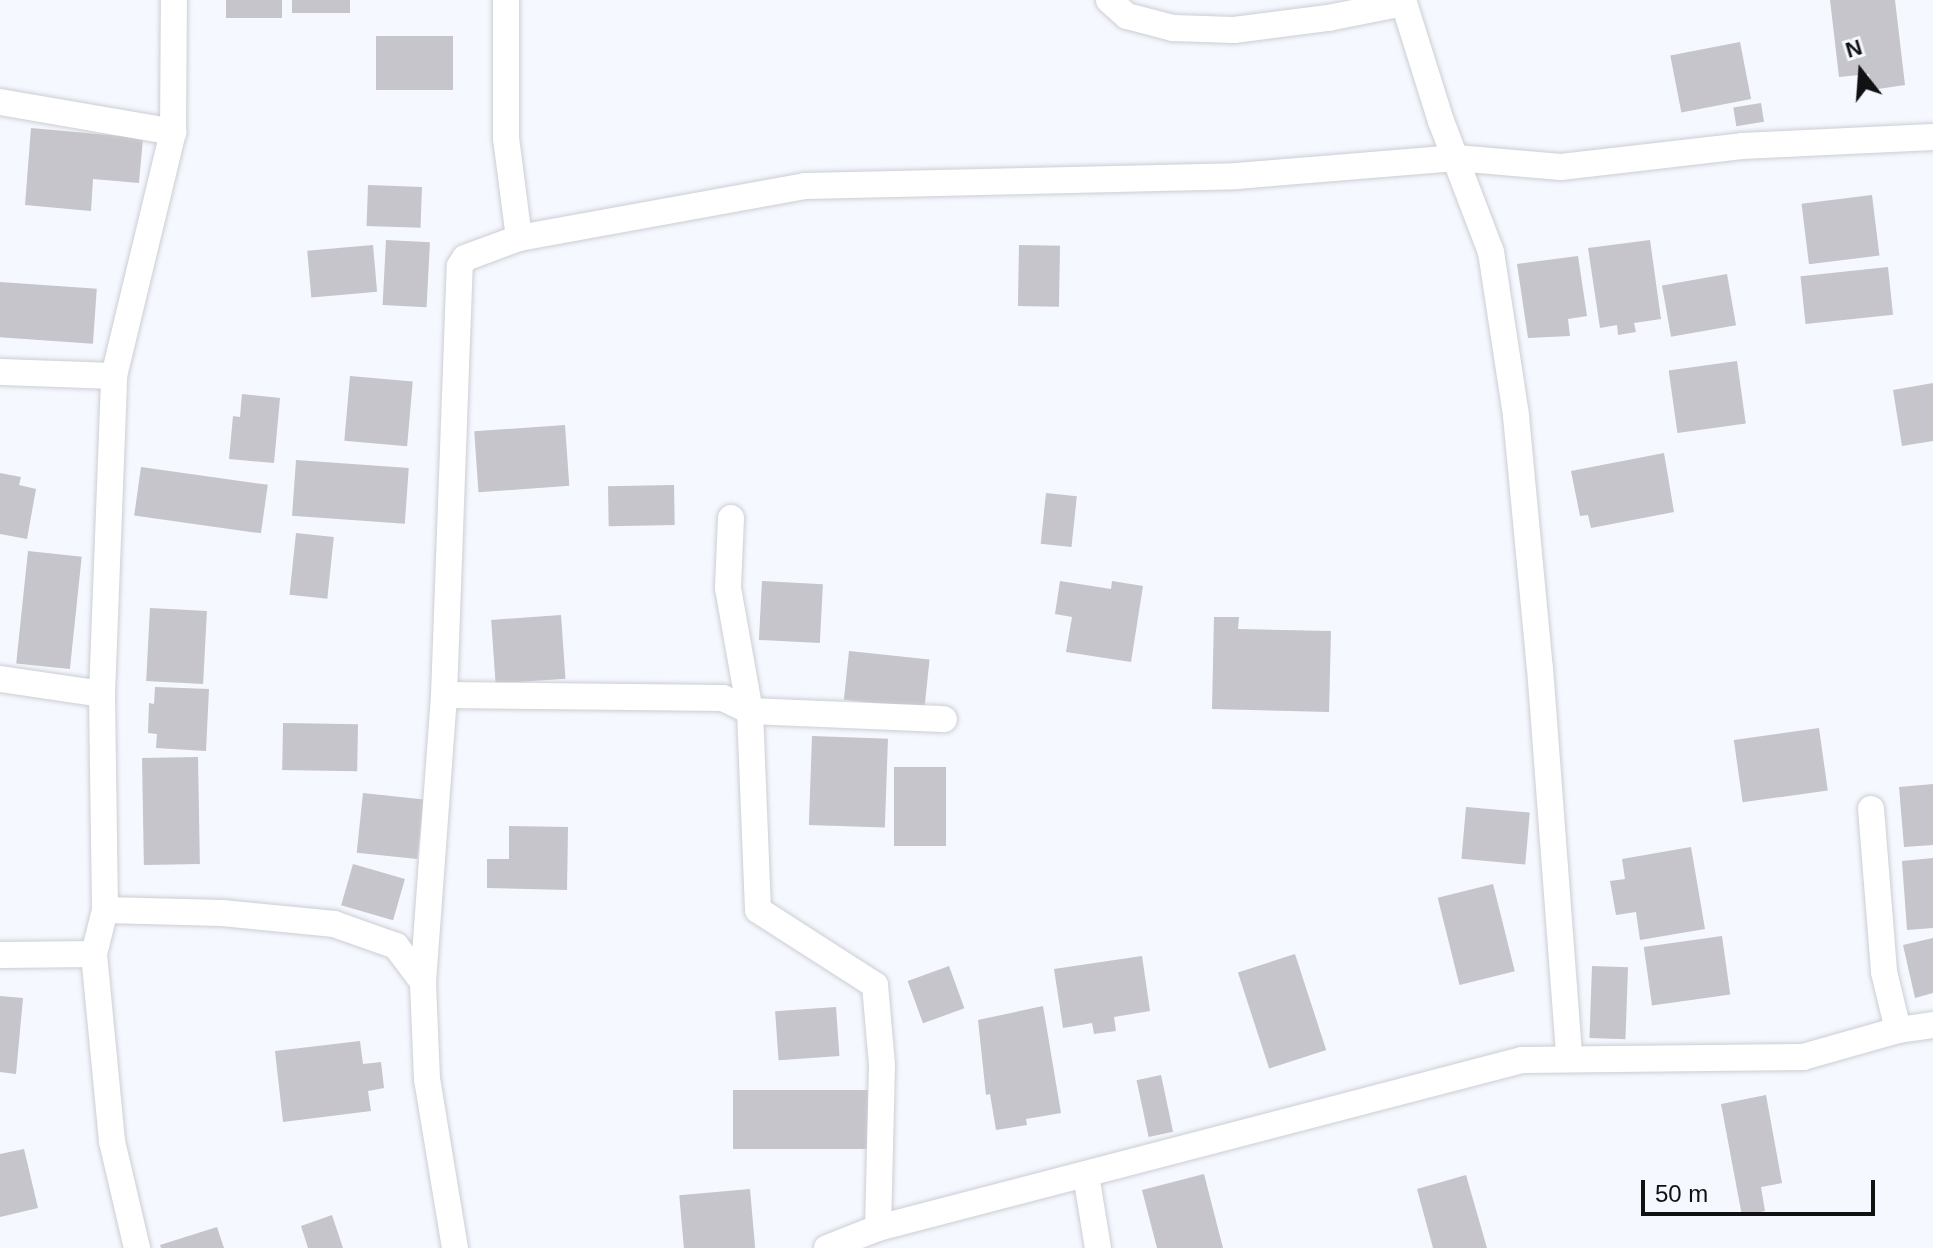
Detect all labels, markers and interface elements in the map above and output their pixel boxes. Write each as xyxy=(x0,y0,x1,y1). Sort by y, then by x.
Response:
north arrow xyxy=(1821,32,1901,112)
text: N xyxy=(1843,34,1865,63)
scale bar xyxy=(1645,1164,1879,1214)
text: 50 m xyxy=(1655,1180,1708,1207)

